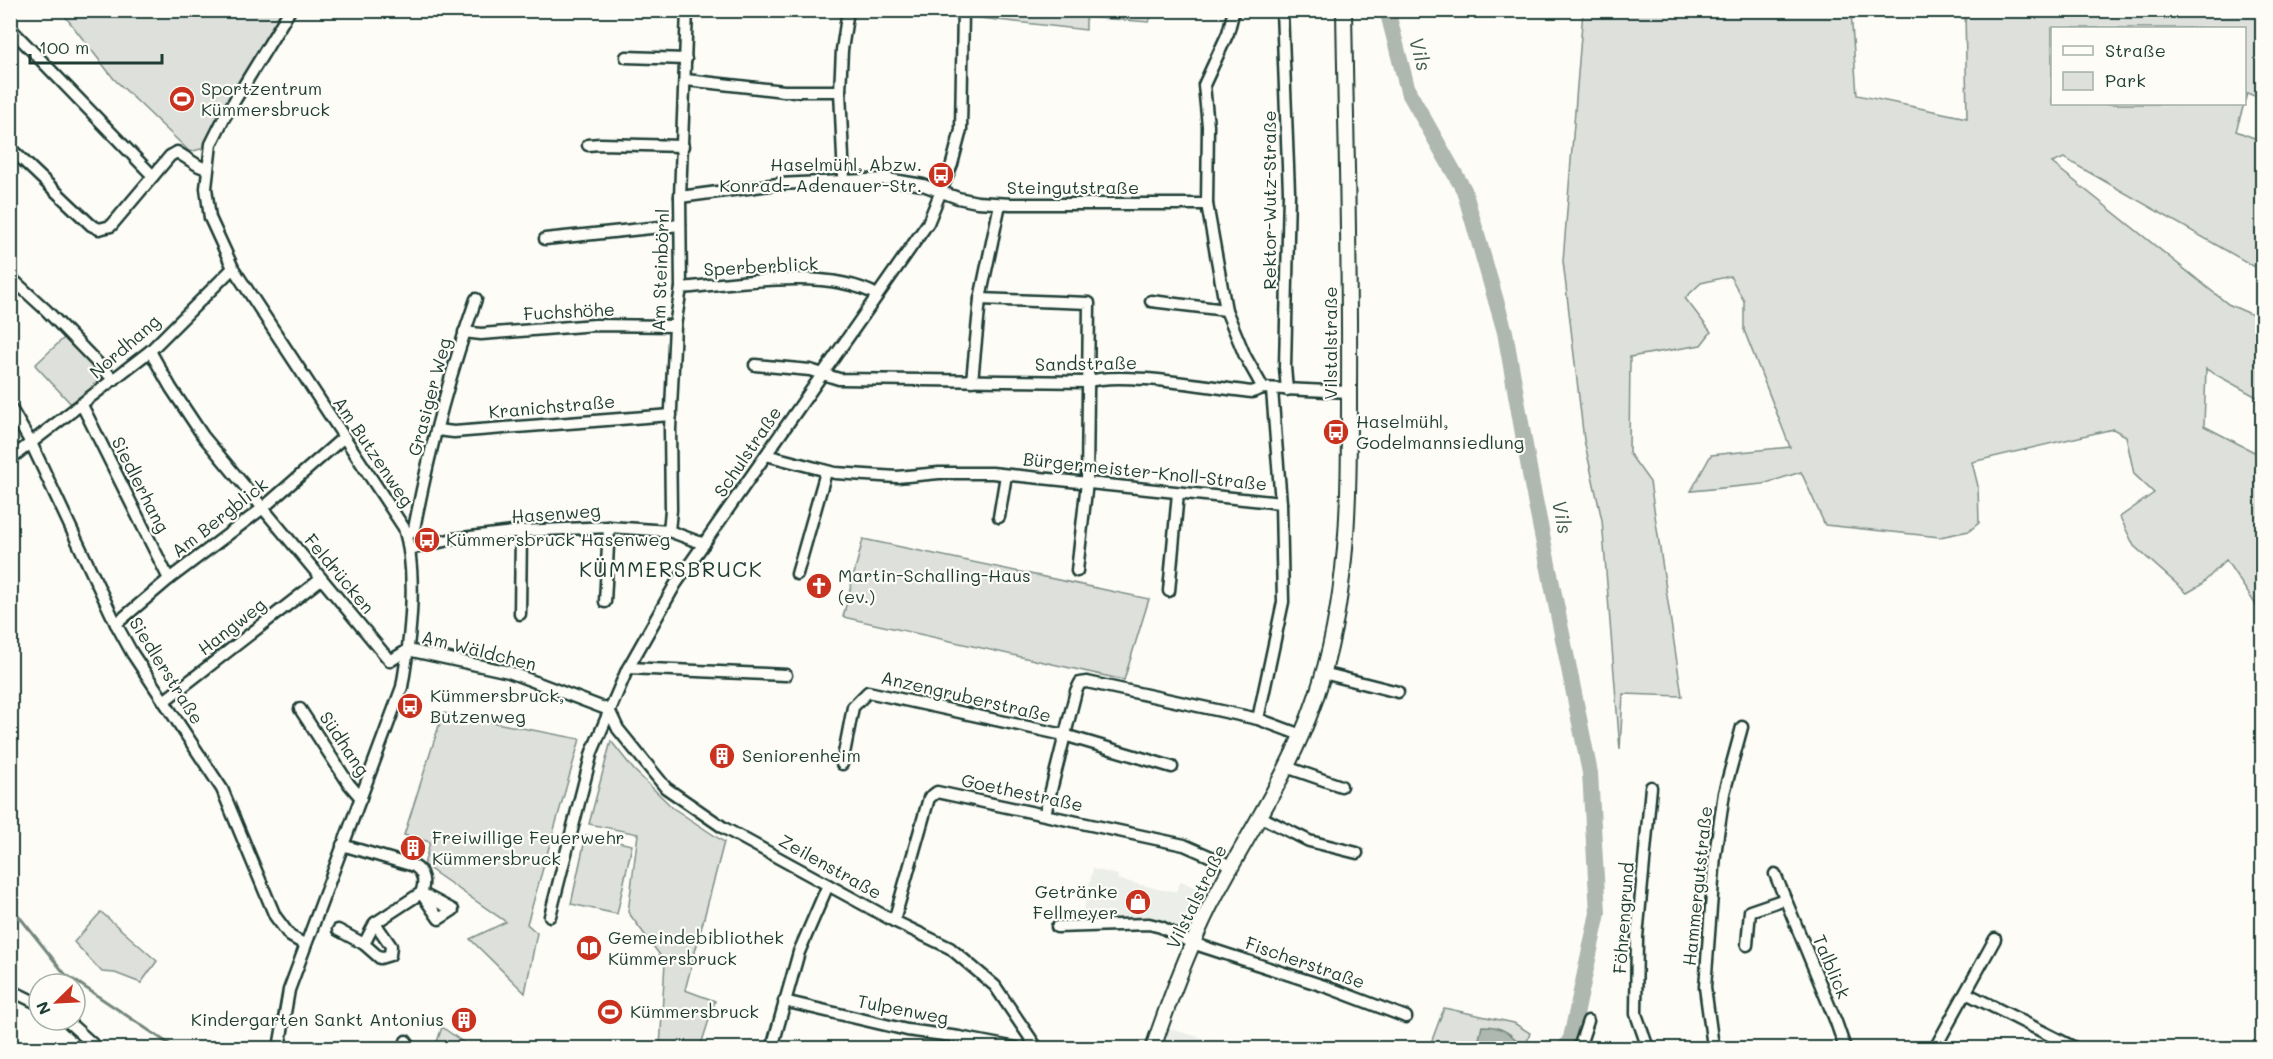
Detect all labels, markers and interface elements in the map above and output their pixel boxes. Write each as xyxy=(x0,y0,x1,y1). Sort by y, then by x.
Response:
scale bar xyxy=(30,27,162,65)
legend xyxy=(2051,27,2246,105)
water label: Vils xyxy=(1404,34,1438,74)
text: 100 m xyxy=(39,35,89,59)
text: Straße xyxy=(2105,38,2166,62)
text: Park xyxy=(2105,68,2146,92)
place label: Sportzentrum Kümmersbruck xyxy=(201,76,330,121)
sports icon: Sportzentrum Kümmersbruck xyxy=(167,84,197,114)
street label: Rektor-Wutz-Straße xyxy=(1257,110,1281,290)
place label: Haselmühl, Abzw. Konrad- Adenauer-Str. xyxy=(719,152,922,197)
bus stop icon: Haselmühl, Abzw. Konrad- Adenauer-Str. xyxy=(926,160,956,190)
street label: Steingutstraße xyxy=(1007,175,1139,199)
street label: Am Steinbörnl xyxy=(646,208,674,332)
street label: Sperberblick xyxy=(703,251,819,281)
street label: Vilstalstraße xyxy=(1318,286,1342,400)
street label: Fuchshöhe xyxy=(523,297,615,325)
street label: Nordhang xyxy=(84,309,165,384)
street label: Grasiger Weg xyxy=(402,335,456,459)
street label: Sandstraße xyxy=(1035,350,1137,376)
street label: Kranichstraße xyxy=(488,389,616,423)
street label: Am Butzenweg xyxy=(328,392,420,511)
street label: Schulstraße xyxy=(708,401,786,502)
place label: Haselmühl, Godelmannsiedlung xyxy=(1356,409,1524,454)
bus stop icon: Haselmühl, Godelmannsiedlung xyxy=(1321,417,1351,447)
street label: Siedlerhang xyxy=(106,432,175,537)
street label: Bürgermeister-Knoll-Straße xyxy=(1022,446,1268,496)
street label: Am Bergblick xyxy=(166,472,272,562)
street label: Hasenweg xyxy=(510,498,601,528)
water label: Vils xyxy=(1547,498,1579,536)
bus stop icon: Kümmersbruck Hasenweg xyxy=(412,525,442,555)
place label: Kümmersbruck Hasenweg xyxy=(446,527,670,551)
street label: Feldrücken xyxy=(299,528,380,618)
district label: KÜMMERSBRUCK xyxy=(579,555,763,582)
place label: Martin-Schalling-Haus (ev.) xyxy=(838,563,1031,608)
church icon: Martin-Schalling-Haus (ev.) xyxy=(804,571,834,601)
street label: Hangweg xyxy=(192,592,270,660)
street label: Siedlerstraße xyxy=(124,612,209,729)
street label: Am Wäldchen xyxy=(419,624,539,676)
street label: Anzengruberstraße xyxy=(879,665,1054,727)
place label: Kümmersbruck, Butzenweg xyxy=(430,683,564,728)
bus stop icon: Kümmersbruck, Butzenweg xyxy=(395,691,425,721)
street label: Südhang xyxy=(314,706,375,780)
building icon: Seniorenheim xyxy=(707,741,737,771)
place label: Seniorenheim xyxy=(742,743,861,767)
street label: Goethestraße xyxy=(959,767,1085,817)
street label: Hammergutstraße xyxy=(1677,805,1717,967)
place label: Freiwillige Feuerwehr Kümmersbruck xyxy=(432,825,625,870)
street label: Zeilenstraße xyxy=(775,828,886,904)
building icon: Freiwillige Feuerwehr Kümmersbruck xyxy=(398,833,428,863)
street label: Vilstalstraße xyxy=(1160,840,1232,953)
street label: Föhrengrund xyxy=(1607,861,1639,975)
place label: Getränke Fellmeyer xyxy=(1033,879,1118,924)
shop icon: Getränke Fellmeyer xyxy=(1123,887,1153,917)
place label: Gemeindebibliothek Kümmersbruck xyxy=(608,925,784,970)
street label: Fischerstraße xyxy=(1242,930,1368,994)
street label: Talblick xyxy=(1808,931,1856,1002)
library icon: Gemeindebibliothek Kümmersbruck xyxy=(574,933,604,963)
north arrow xyxy=(27,972,87,1032)
street label: Tulpenweg xyxy=(856,988,951,1030)
sports icon: Kümmersbruck xyxy=(595,997,625,1027)
text: N xyxy=(31,998,55,1018)
place label: Kümmersbruck xyxy=(630,999,759,1023)
building icon: Kindergarten Sankt Antonius xyxy=(449,1005,479,1035)
place label: Kindergarten Sankt Antonius xyxy=(191,1007,444,1031)

